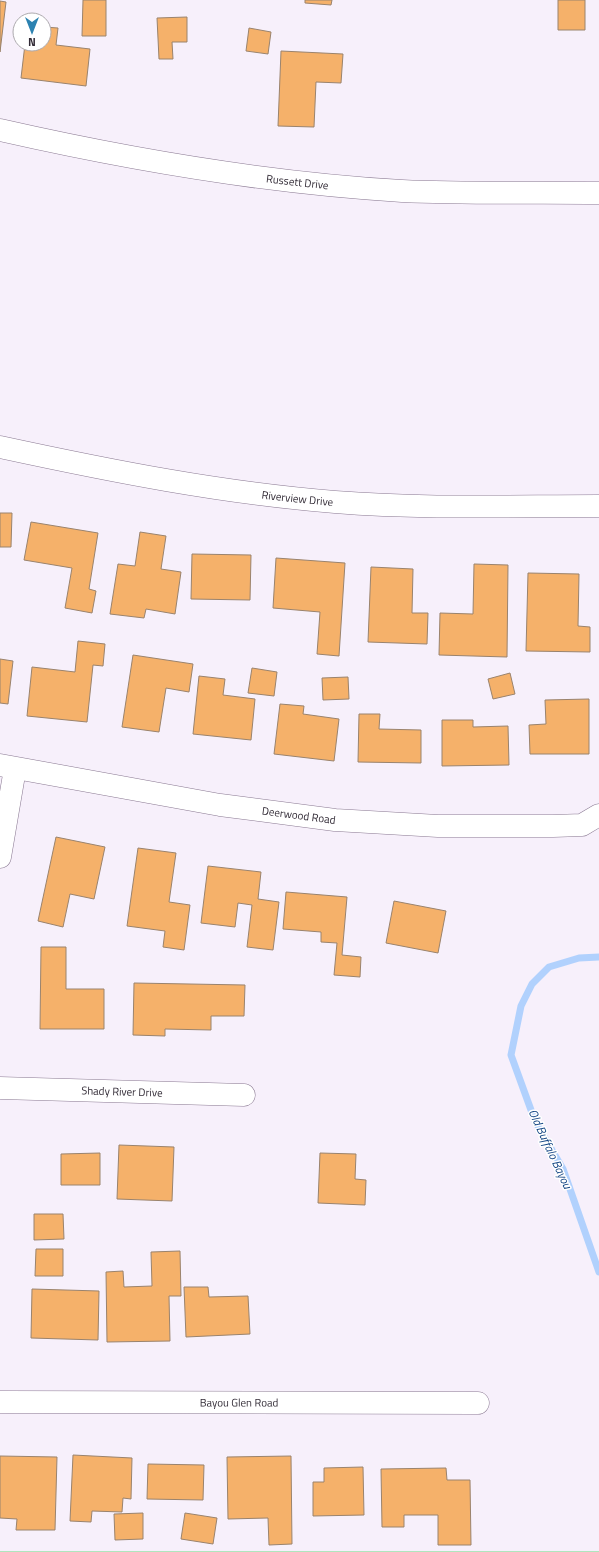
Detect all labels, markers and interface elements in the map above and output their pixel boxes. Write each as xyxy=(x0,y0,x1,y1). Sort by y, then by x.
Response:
north arrow xyxy=(12,12,52,52)
text: N xyxy=(28,34,36,50)
street label: Russett Drive xyxy=(265,170,330,193)
street label: Riverview Drive xyxy=(261,486,334,510)
street label: Deerwood Road xyxy=(261,803,337,828)
street label: Shady River Drive xyxy=(81,1082,163,1101)
water label: Old Buffalo Bayou xyxy=(524,1106,578,1193)
street label: Bayou Glen Road xyxy=(200,1394,279,1411)

